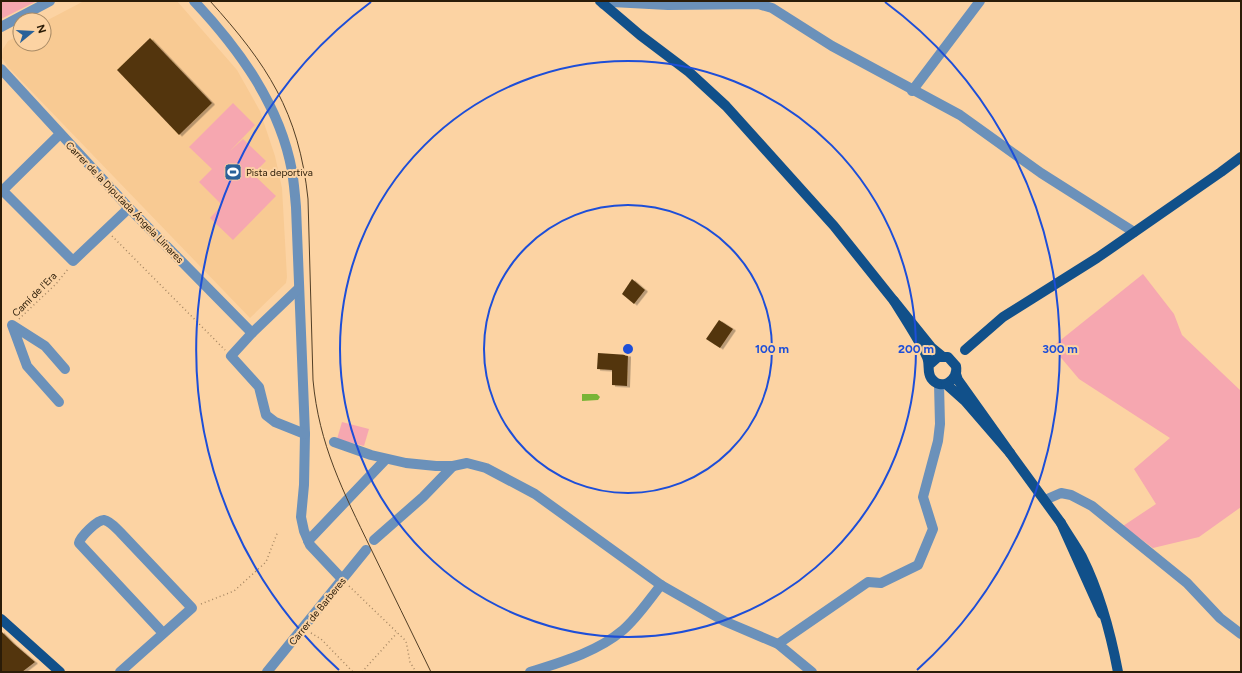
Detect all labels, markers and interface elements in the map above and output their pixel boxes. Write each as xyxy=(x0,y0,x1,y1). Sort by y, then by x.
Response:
north arrow xyxy=(12,12,52,52)
text: N xyxy=(34,23,49,35)
street label: Carrer de la Diputada Ángela Llinares xyxy=(63,139,187,266)
sports icon: Pista deportiva xyxy=(223,162,243,182)
place label: Pista deportiva xyxy=(246,166,313,179)
street label: Camí de l'Era xyxy=(9,269,59,319)
centre of rings xyxy=(621,342,635,356)
text: 100 m xyxy=(755,342,789,356)
text: 200 m xyxy=(898,342,934,356)
text: 300 m xyxy=(1042,342,1078,356)
street label: Carrer de Barberes xyxy=(286,574,349,648)

